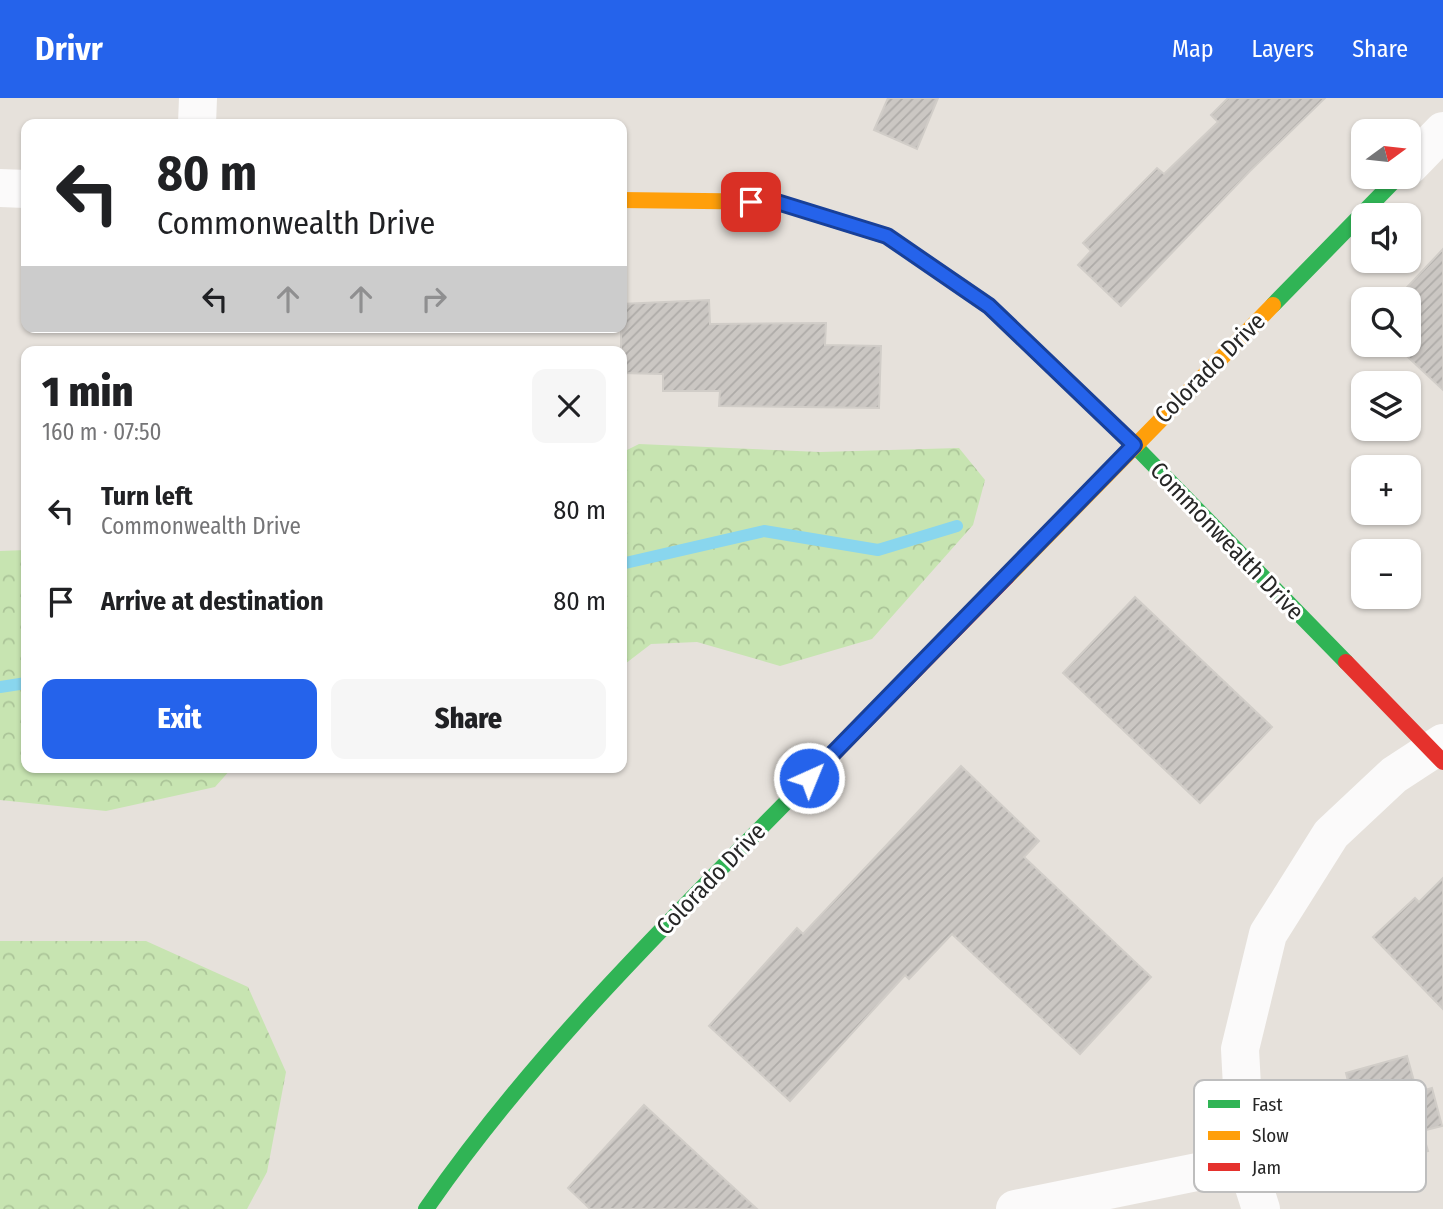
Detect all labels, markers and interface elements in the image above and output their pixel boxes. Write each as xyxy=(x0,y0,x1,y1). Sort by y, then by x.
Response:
text: Drivr xyxy=(35,29,103,69)
text: Map xyxy=(1172,35,1214,63)
text: Layers xyxy=(1252,35,1314,63)
text: Share xyxy=(1352,35,1408,63)
north arrow xyxy=(1351,119,1421,189)
map controls xyxy=(1351,119,1421,609)
text: 80 m xyxy=(157,144,257,203)
icon: left xyxy=(42,147,133,238)
pin xyxy=(721,172,781,232)
icon: arrive xyxy=(732,183,770,221)
button: sound xyxy=(1351,203,1421,273)
text: Commonwealth Drive xyxy=(157,204,435,242)
icon: left xyxy=(196,280,234,318)
icon: ahead xyxy=(269,280,307,318)
icon: ahead xyxy=(342,280,380,318)
icon: right xyxy=(415,280,453,318)
button: search xyxy=(1351,287,1421,357)
street label: Colorado Drive xyxy=(1149,307,1271,429)
text: 1 min xyxy=(42,367,133,417)
button: close xyxy=(532,369,606,443)
button: layers xyxy=(1351,371,1421,441)
text: 160 m · 07:50 xyxy=(42,418,162,446)
button: + xyxy=(1351,455,1421,525)
street label: Commonwealth Drive xyxy=(1144,456,1310,626)
text: Turn left xyxy=(101,481,193,512)
icon: left xyxy=(42,492,80,530)
text: 80 m xyxy=(553,495,606,526)
text: Commonwealth Drive xyxy=(101,512,301,540)
button: − xyxy=(1351,539,1421,609)
icon: arrive xyxy=(42,583,80,621)
text: Arrive at destination xyxy=(101,586,324,617)
text: 80 m xyxy=(553,586,606,617)
button: Exit xyxy=(42,679,317,759)
button: Share xyxy=(331,679,606,759)
position arrow xyxy=(772,741,846,815)
street label: Colorado Drive xyxy=(651,817,771,941)
legend xyxy=(1194,1080,1426,1192)
text: Fast xyxy=(1252,1093,1283,1116)
text: Slow xyxy=(1252,1124,1289,1147)
text: Jam xyxy=(1252,1156,1281,1179)

